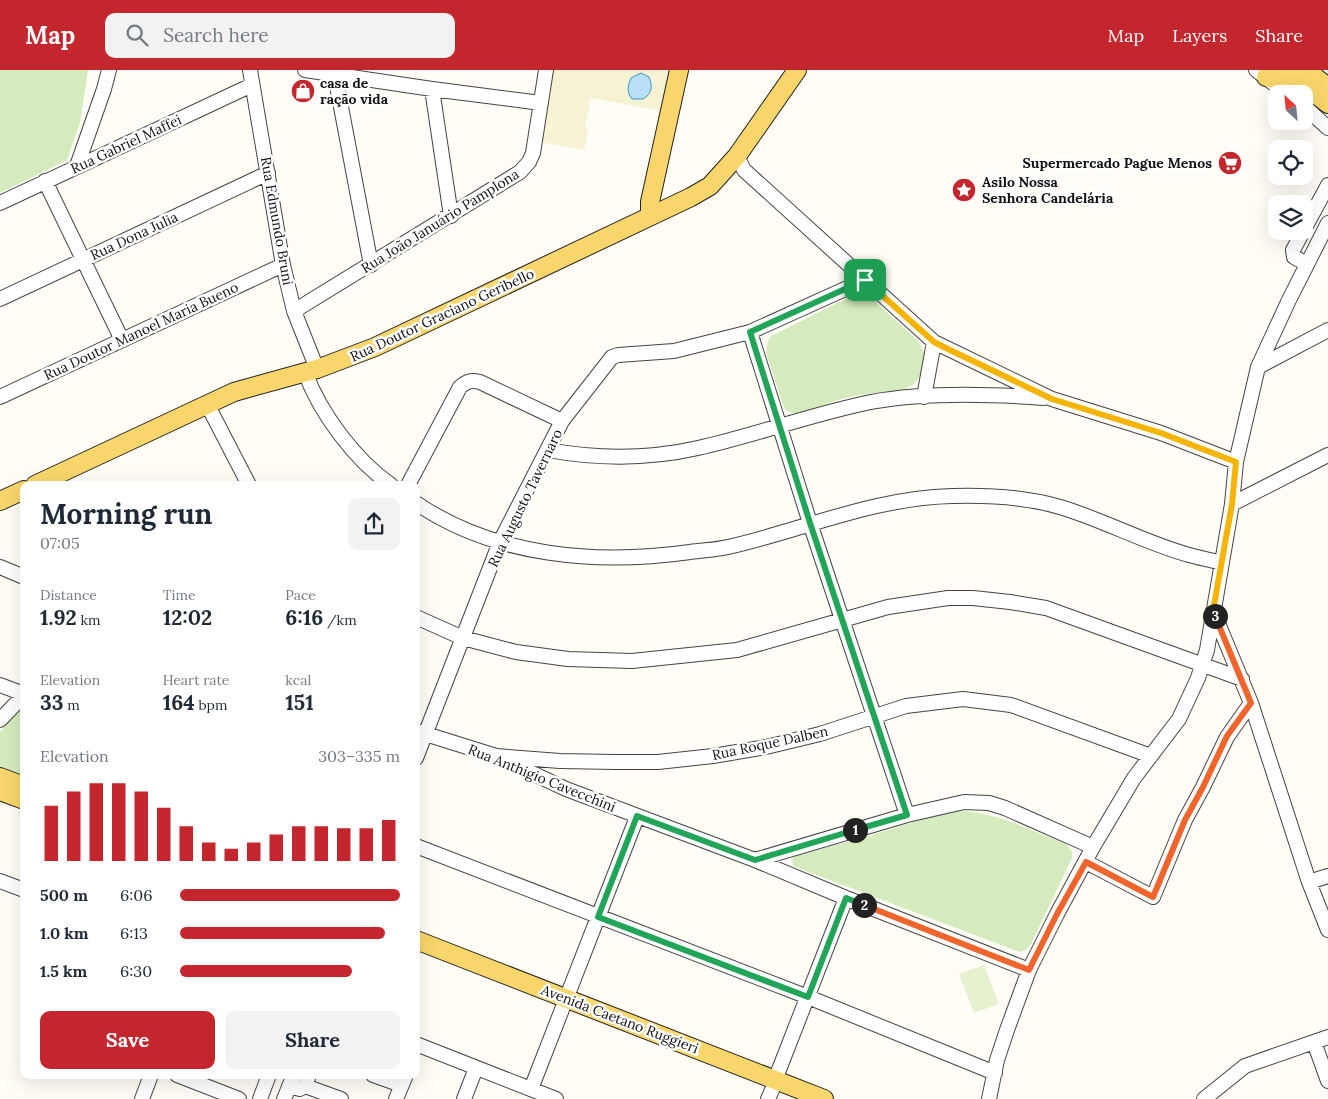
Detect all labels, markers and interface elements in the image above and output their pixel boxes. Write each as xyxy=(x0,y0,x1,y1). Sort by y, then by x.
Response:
search box xyxy=(105,13,455,58)
text: Map xyxy=(25,20,75,51)
icon: search xyxy=(123,21,151,49)
text: Search here xyxy=(163,23,269,47)
text: Map xyxy=(1108,24,1144,47)
text: Layers xyxy=(1172,24,1227,47)
text: Share xyxy=(1255,24,1303,47)
place label: casa de ração vida xyxy=(320,74,389,108)
shop icon: casa de ração vida xyxy=(290,78,316,104)
north arrow xyxy=(1268,85,1312,130)
map controls xyxy=(1268,85,1313,240)
street label: Rua Gabriel Maffei xyxy=(68,110,184,178)
button: locate xyxy=(1268,140,1313,185)
supermarket icon: Supermercado Pague Menos xyxy=(1217,150,1243,176)
place label: Supermercado Pague Menos xyxy=(1023,154,1212,172)
street label: Rua Edmundo Bruni xyxy=(257,155,297,287)
street label: Rua João Januário Pamplona xyxy=(358,165,522,277)
place label: Asilo Nossa Senhora Candelária xyxy=(982,173,1114,207)
place icon: Asilo Nossa Senhora Candelária xyxy=(951,177,977,203)
button: layers xyxy=(1268,195,1313,240)
street label: Rua Dona Julia xyxy=(87,208,181,264)
pin xyxy=(844,259,886,301)
street label: Rua Doutor Graciano Geribello xyxy=(347,264,537,366)
icon: arrive xyxy=(851,266,879,294)
street label: Rua Doutor Manoel Maria Bueno xyxy=(41,278,241,384)
street label: Rua Augusto Tavernaro xyxy=(484,426,566,570)
text: Morning run xyxy=(40,496,212,532)
button: share xyxy=(348,498,400,550)
text: 07:05 xyxy=(40,533,80,553)
text: Distance xyxy=(40,586,97,604)
text: Time xyxy=(163,586,196,604)
text: Pace xyxy=(285,586,316,604)
text: 1.92 xyxy=(40,604,77,631)
text: 12:02 xyxy=(163,604,212,631)
text: 6:16 xyxy=(285,604,323,631)
pin: 3 xyxy=(1202,604,1228,628)
text: 3 xyxy=(1212,607,1219,625)
text: km xyxy=(77,611,100,629)
text: /km xyxy=(323,611,357,629)
text: Elevation xyxy=(40,671,100,689)
text: Heart rate xyxy=(163,671,229,689)
text: kcal xyxy=(285,671,311,689)
text: 33 xyxy=(40,689,64,716)
text: 164 xyxy=(163,689,195,716)
text: 151 xyxy=(285,689,314,716)
text: m xyxy=(64,696,80,714)
text: bpm xyxy=(195,696,227,714)
street label: Rua Roque Dalben xyxy=(710,722,830,764)
street label: Rua Anthigio Cavecchini xyxy=(465,740,619,816)
text: Elevation xyxy=(40,746,109,766)
text: 303–335 m xyxy=(318,746,400,766)
pin: 1 xyxy=(842,818,868,842)
text: 1 xyxy=(853,821,858,839)
text: 500 m xyxy=(40,885,88,905)
text: 6:06 xyxy=(120,885,152,905)
pin: 2 xyxy=(852,892,876,918)
text: 2 xyxy=(861,896,868,914)
text: 1.0 km xyxy=(40,923,89,943)
text: 6:13 xyxy=(120,923,148,943)
text: 1.5 km xyxy=(40,961,87,981)
text: 6:30 xyxy=(120,961,152,981)
street label: Avenida Caetano Ruggieri xyxy=(538,980,701,1057)
button: Save xyxy=(40,1011,215,1069)
button: Share xyxy=(225,1011,400,1069)

